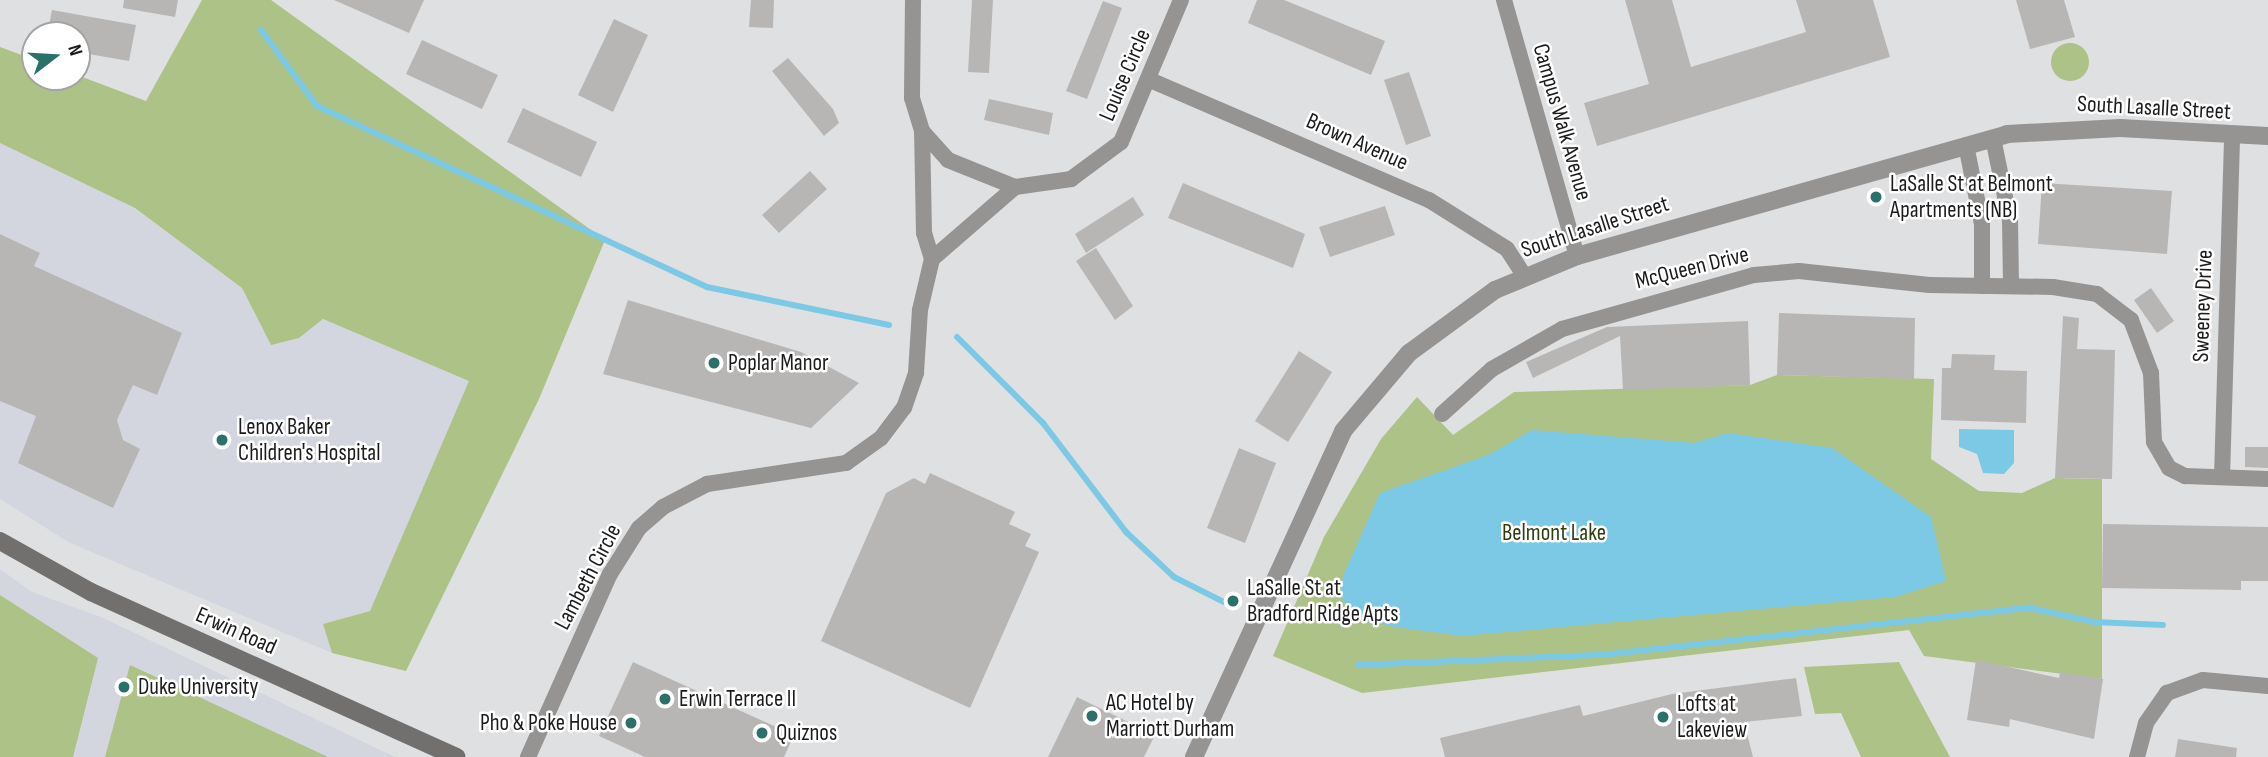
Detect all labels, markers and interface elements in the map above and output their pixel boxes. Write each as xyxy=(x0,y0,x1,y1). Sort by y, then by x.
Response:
north arrow xyxy=(21,21,91,91)
street label: Louise Circle xyxy=(1093,25,1157,125)
street label: Campus Walk Avenue xyxy=(1526,41,1598,203)
text: N xyxy=(62,42,87,59)
street label: South Lasalle Street xyxy=(2076,90,2232,126)
street label: Brown Avenue xyxy=(1302,107,1412,177)
place label: LaSalle St at Belmont Apartments (NB) xyxy=(1890,170,2053,224)
marker: LaSalle St at Belmont Apartments (NB) xyxy=(1868,189,1884,205)
street label: South Lasalle Street xyxy=(1518,190,1672,264)
street label: McQueen Drive xyxy=(1632,241,1752,295)
street label: Sweeney Drive xyxy=(2187,249,2219,363)
place label: Poplar Manor xyxy=(728,349,829,377)
marker: Poplar Manor xyxy=(706,355,722,371)
place label: Lenox Baker Children's Hospital xyxy=(238,413,380,467)
marker: Lenox Baker Children's Hospital xyxy=(212,430,232,450)
street label: Lambeth Circle xyxy=(549,519,627,635)
park label: Belmont Lake xyxy=(1502,519,1606,547)
place label: LaSalle St at Bradford Ridge Apts xyxy=(1247,574,1398,628)
marker: LaSalle St at Bradford Ridge Apts xyxy=(1225,593,1241,609)
street label: Erwin Road xyxy=(191,601,281,661)
place label: Duke University xyxy=(138,673,258,701)
marker: Duke University xyxy=(116,679,132,695)
place label: Erwin Terrace II xyxy=(679,685,796,713)
place label: AC Hotel by Marriott Durham xyxy=(1106,689,1234,743)
place label: Lofts at Lakeview xyxy=(1677,690,1747,744)
marker: Erwin Terrace II xyxy=(657,691,673,707)
marker: AC Hotel by Marriott Durham xyxy=(1084,708,1100,724)
place label: Pho & Poke House xyxy=(480,709,617,737)
marker: Lofts at Lakeview xyxy=(1655,709,1671,725)
marker: Pho & Poke House xyxy=(623,715,639,731)
place label: Quiznos xyxy=(776,719,837,747)
marker: Quiznos xyxy=(754,725,770,741)

